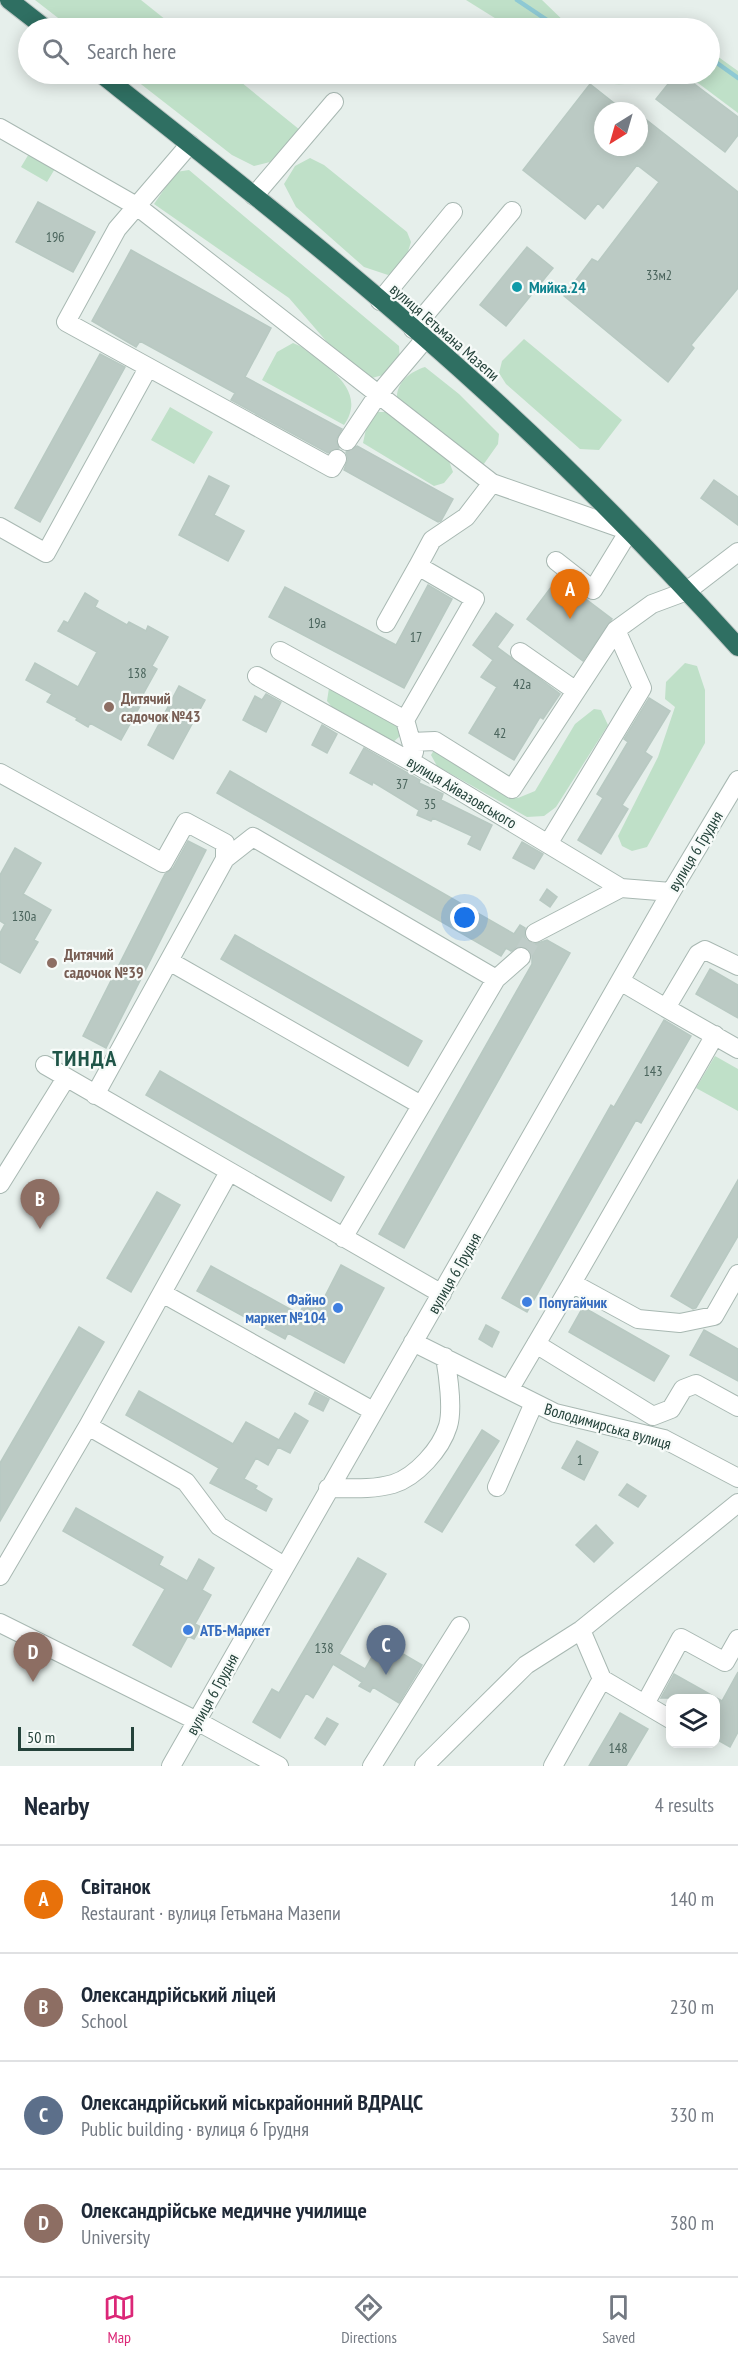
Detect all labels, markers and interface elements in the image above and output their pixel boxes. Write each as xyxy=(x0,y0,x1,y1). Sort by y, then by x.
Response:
search box xyxy=(18,18,720,84)
icon: search xyxy=(39,35,72,68)
text: Search here xyxy=(87,37,176,65)
north arrow xyxy=(594,102,648,156)
house number: 19б xyxy=(46,228,64,246)
house number: 33м2 xyxy=(646,266,672,284)
place label: Мийка.24 xyxy=(529,277,586,297)
street label: вулиця Гетьмана Мазепи xyxy=(386,279,504,385)
marker: Мийка.24 xyxy=(510,280,524,294)
pin: A xyxy=(550,570,590,619)
house number: 19а xyxy=(308,614,326,632)
house number: 17 xyxy=(410,628,422,646)
house number: 138 xyxy=(128,664,146,682)
house number: 42а xyxy=(513,675,531,693)
place label: Дитячий садочок №43 xyxy=(121,688,201,726)
marker: Дитячий садочок №43 xyxy=(102,700,116,714)
house number: 42 xyxy=(494,724,506,742)
street label: вулиця Айвазовського xyxy=(403,751,521,833)
house number: 37 xyxy=(396,775,408,793)
house number: 35 xyxy=(424,795,436,813)
street label: вулиця 6 Грудня xyxy=(663,807,727,895)
your location xyxy=(450,903,479,932)
house number: 130а xyxy=(12,907,36,925)
place label: Дитячий садочок №39 xyxy=(64,944,144,982)
marker: Дитячий садочок №39 xyxy=(45,956,59,970)
district label: ТИНДА xyxy=(52,1044,118,1072)
house number: 143 xyxy=(644,1062,662,1080)
pin: B xyxy=(20,1180,60,1229)
street label: вулиця 6 Грудня xyxy=(423,1229,485,1317)
place label: Файно маркет №104 xyxy=(245,1289,326,1327)
place label: Попугайчик xyxy=(539,1292,608,1312)
marker: Попугайчик xyxy=(520,1295,534,1309)
marker: Файно маркет №104 xyxy=(331,1301,345,1315)
street label: Володимирська вулиця xyxy=(542,1398,674,1454)
house number: 1 xyxy=(577,1451,583,1469)
place label: АТБ-Маркет xyxy=(199,1620,271,1640)
marker: АТБ-Маркет xyxy=(181,1623,195,1637)
pin: C xyxy=(366,1626,406,1675)
pin: D xyxy=(14,1632,52,1682)
house number: 138 xyxy=(315,1639,333,1657)
street label: вулиця 6 Грудня xyxy=(181,1650,243,1738)
map controls xyxy=(666,1694,720,1748)
button: layers xyxy=(666,1694,720,1748)
scale bar xyxy=(18,1724,134,1752)
text: 50 m xyxy=(27,1727,55,1747)
house number: 148 xyxy=(609,1739,627,1757)
text: Nearby xyxy=(24,1789,89,1822)
text: 4 results xyxy=(655,1792,714,1818)
text: Світанок xyxy=(81,1872,150,1900)
text: A xyxy=(38,1886,49,1912)
text: 140 m xyxy=(670,1886,714,1912)
text: Restaurant · вулиця Гетьмана Мазепи xyxy=(81,1900,341,1926)
text: Олександрійський ліцей xyxy=(81,1980,276,2008)
text: B xyxy=(39,1994,48,2020)
text: 230 m xyxy=(670,1994,714,2020)
text: School xyxy=(81,2008,127,2034)
text: Олександрійський міськрайонний ВДРАЦС xyxy=(81,2088,423,2116)
text: C xyxy=(39,2102,48,2128)
text: 330 m xyxy=(670,2102,714,2128)
text: Public building · вулиця 6 Грудня xyxy=(81,2116,309,2142)
text: Олександрійське медичне училище xyxy=(81,2196,367,2224)
text: D xyxy=(38,2210,49,2236)
text: 380 m xyxy=(670,2210,714,2236)
text: University xyxy=(81,2224,150,2250)
tab: Map xyxy=(103,2291,136,2347)
tab: Directions xyxy=(341,2291,397,2347)
tab: Saved xyxy=(602,2291,635,2347)

